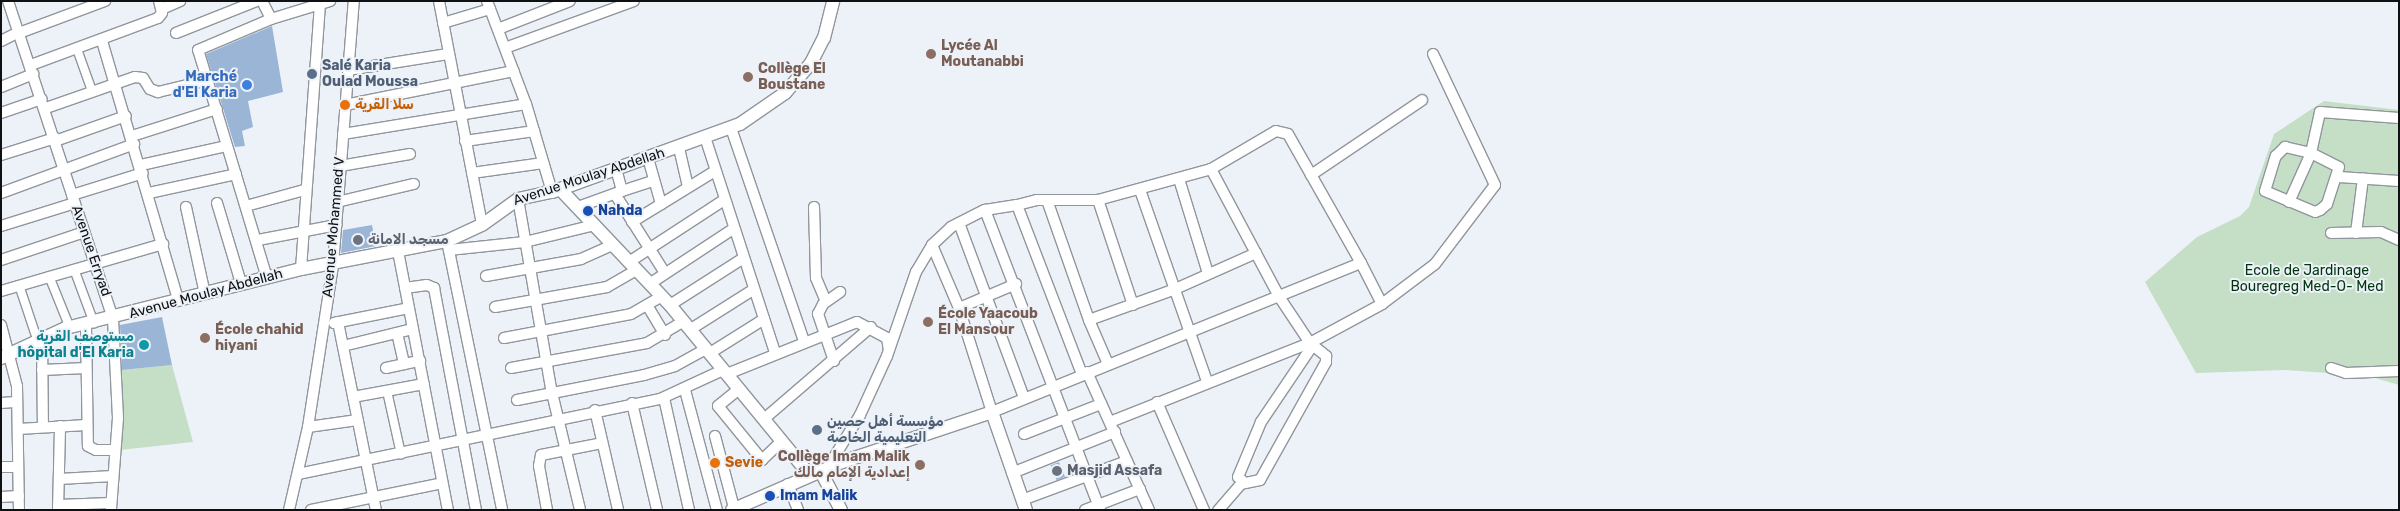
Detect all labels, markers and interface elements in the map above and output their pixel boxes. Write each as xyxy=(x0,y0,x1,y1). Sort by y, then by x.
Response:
place label: Lycée Al Moutanabbi xyxy=(941,38,1024,70)
marker: Lycée Al Moutanabbi xyxy=(925,48,937,60)
place label: Salé Karia Oulad Moussa xyxy=(322,58,418,90)
place label: Collège El Boustane xyxy=(758,61,826,94)
marker: Salé Karia Oulad Moussa xyxy=(306,68,318,80)
place label: Marché d'El Karia xyxy=(173,69,237,102)
marker: Collège El Boustane xyxy=(742,71,754,83)
marker: Marché d'El Karia xyxy=(241,79,253,91)
place label: سلا القرية xyxy=(355,97,414,113)
marker: سلا القرية xyxy=(339,99,351,111)
street label: Avenue Moulay Abdellah xyxy=(511,144,667,210)
street label: Avenue Mohammed V xyxy=(319,156,349,298)
street label: Avenue Erryad xyxy=(68,203,114,299)
place label: Nahda xyxy=(598,203,643,219)
marker: Nahda xyxy=(582,205,594,217)
place label: مسجد الامانة xyxy=(368,232,449,248)
marker: مسجد الامانة xyxy=(352,234,364,246)
park label: Ecole de Jardinage Bouregreg Med-O- Med xyxy=(2230,263,2384,296)
street label: Avenue Moulay Abdellah xyxy=(127,265,285,323)
place label: École Yaacoub El Mansour xyxy=(938,306,1038,338)
marker: École Yaacoub El Mansour xyxy=(922,316,934,328)
place label: École chahid hiyani xyxy=(215,322,304,354)
place label: مستوصف القرية hôpital d'El Karia xyxy=(17,329,134,362)
marker: École chahid hiyani xyxy=(199,332,211,344)
marker: مستوصف القرية hôpital d'El Karia xyxy=(138,339,150,351)
place label: مؤسسة أهل حصين التعليمية الخاصة xyxy=(827,414,944,447)
marker: مؤسسة أهل حصين التعليمية الخاصة xyxy=(811,424,823,436)
place label: Collège Imam Malik إعدادية الإمام مالك xyxy=(778,449,910,482)
place label: Sevie xyxy=(725,455,763,471)
marker: Sevie xyxy=(709,457,721,469)
marker: Collège Imam Malik إعدادية الإمام مالك xyxy=(914,459,926,471)
place label: Masjid Assafa xyxy=(1067,463,1163,479)
marker: Masjid Assafa xyxy=(1051,465,1063,477)
place label: Imam Malik xyxy=(780,488,857,504)
marker: Imam Malik xyxy=(764,490,776,502)

